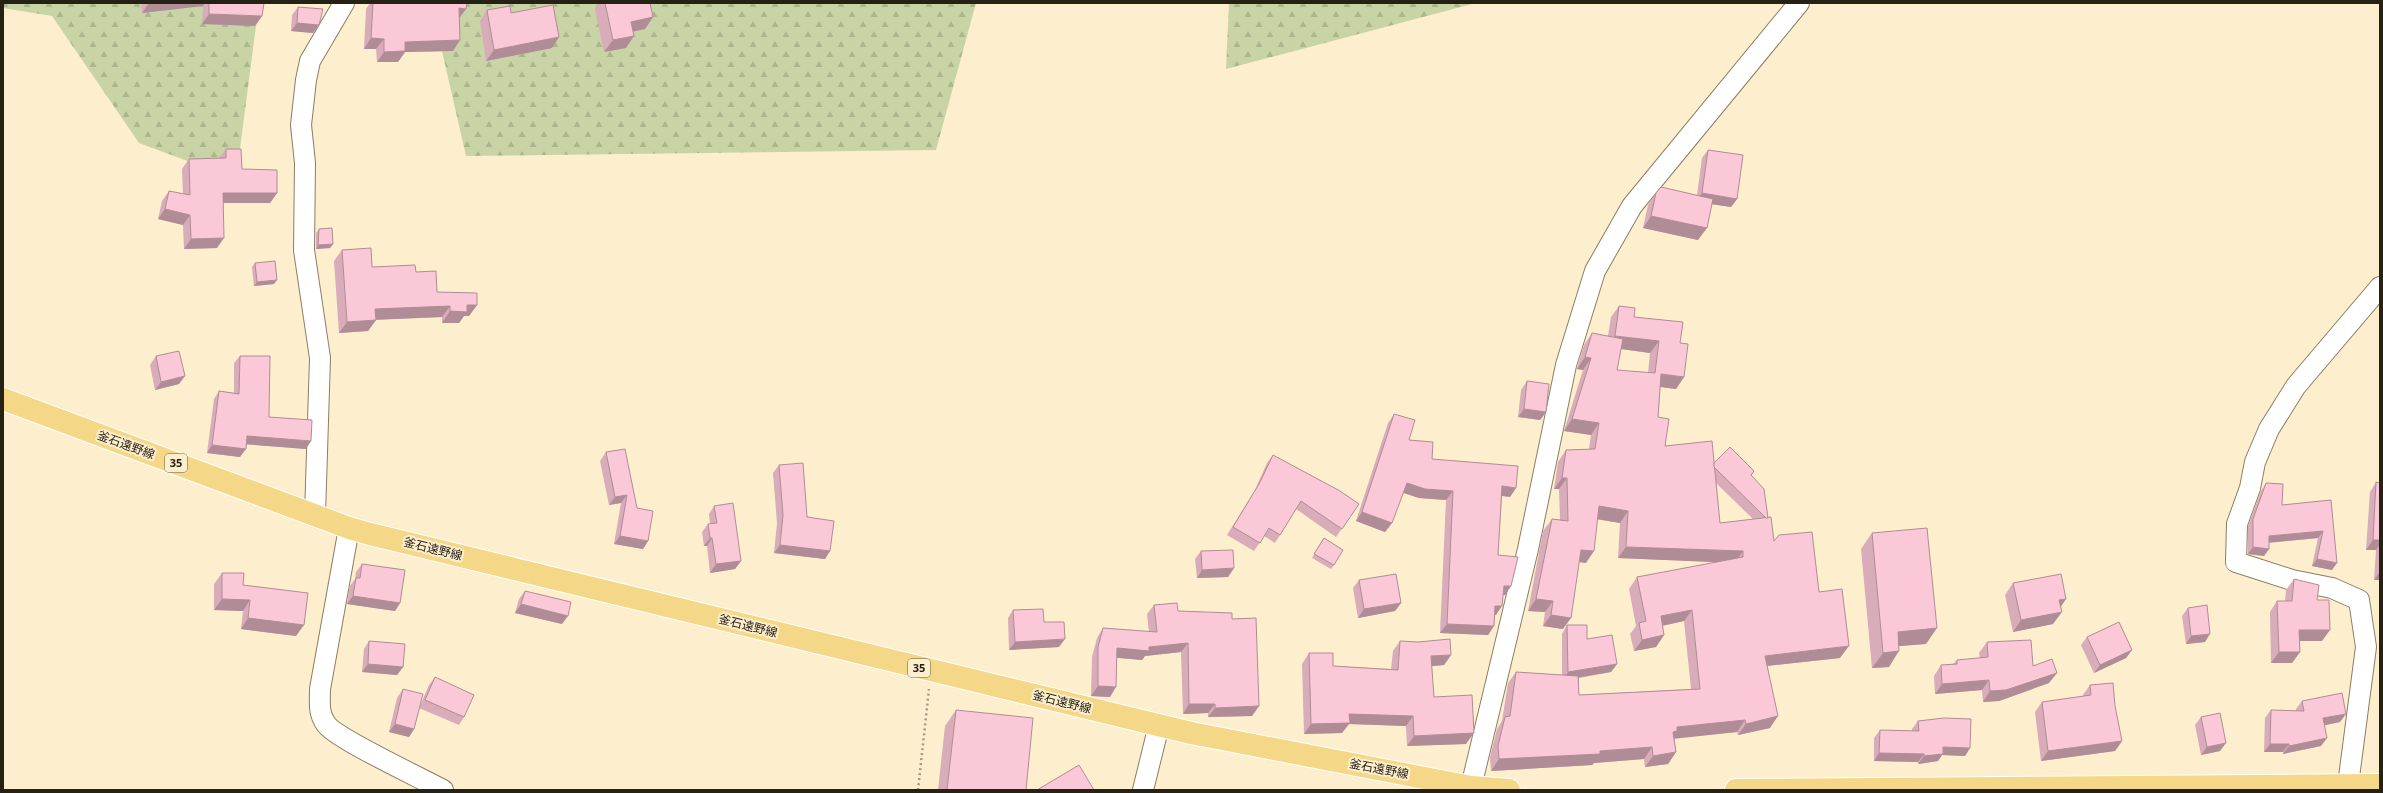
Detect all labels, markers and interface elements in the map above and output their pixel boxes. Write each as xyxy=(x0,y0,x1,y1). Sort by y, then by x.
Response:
street label: 釜石遠野線 xyxy=(95,426,157,463)
road number: 35 xyxy=(165,454,187,472)
street label: 釜石遠野線 xyxy=(402,533,464,564)
street label: 釜石遠野線 xyxy=(717,610,779,641)
road number: 35 xyxy=(908,659,930,677)
street label: 釜石遠野線 xyxy=(1031,686,1093,717)
street label: 釜石遠野線 xyxy=(1348,754,1410,783)

